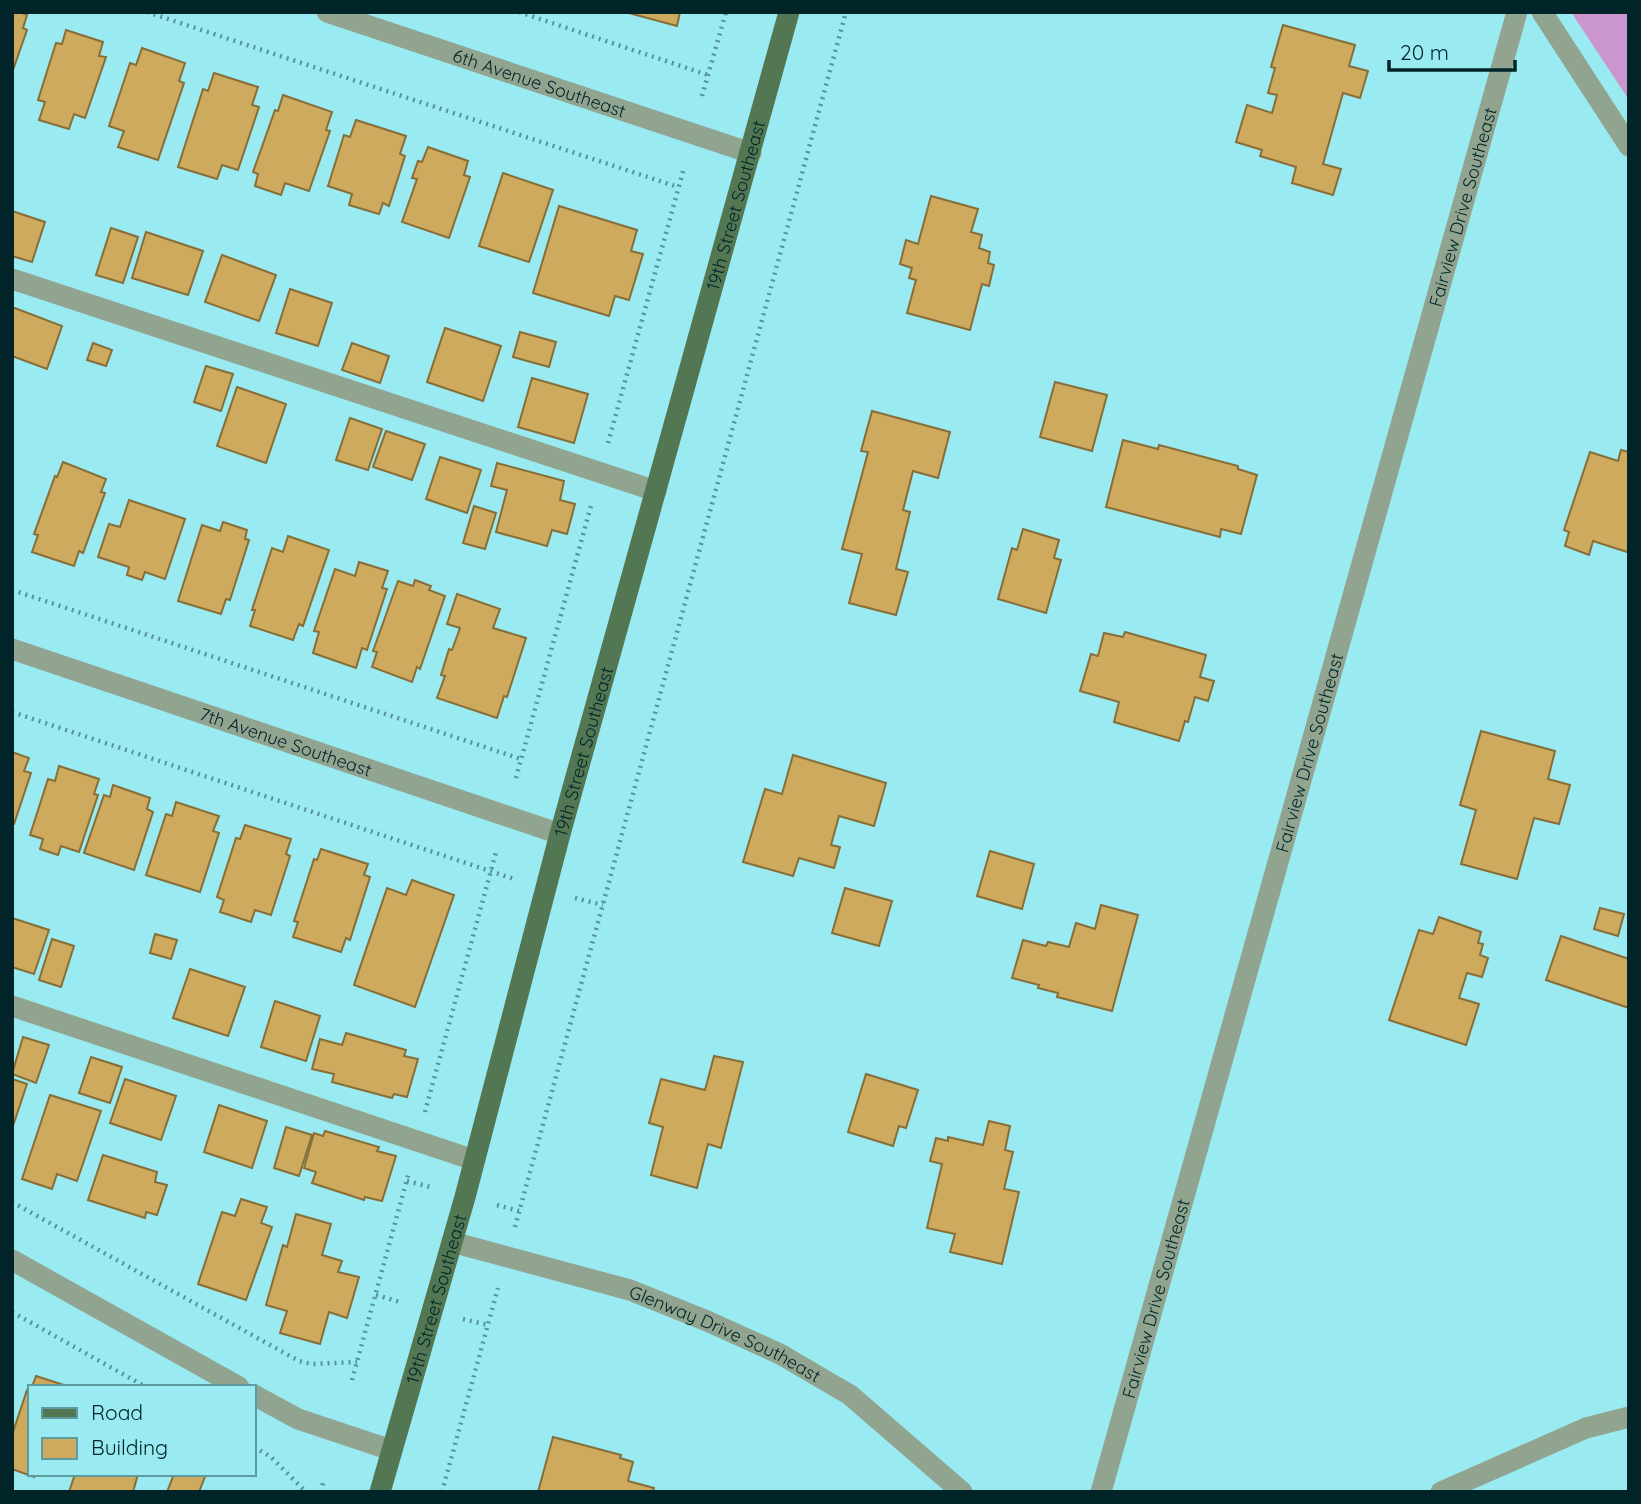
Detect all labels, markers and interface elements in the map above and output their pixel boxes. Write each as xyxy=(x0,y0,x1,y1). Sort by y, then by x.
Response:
scale bar xyxy=(1389,28,1515,72)
text: 20 m xyxy=(1400,39,1449,65)
street label: 6th Avenue Southeast xyxy=(450,43,629,122)
street label: Fairview Drive Southeast xyxy=(1423,104,1501,309)
street label: 19th Street Southeast xyxy=(701,118,770,293)
street label: Fairview Drive Southeast xyxy=(1270,650,1348,855)
street label: 19th Street Southeast xyxy=(548,664,618,839)
street label: 7th Avenue Southeast xyxy=(197,702,375,781)
street label: Fairview Drive Southeast xyxy=(1116,1196,1194,1401)
street label: 19th Street Southeast xyxy=(400,1211,471,1386)
street label: Glenway Drive Southeast xyxy=(626,1280,825,1387)
legend xyxy=(28,1385,256,1476)
text: Road xyxy=(91,1399,143,1425)
text: Building xyxy=(91,1434,168,1460)

